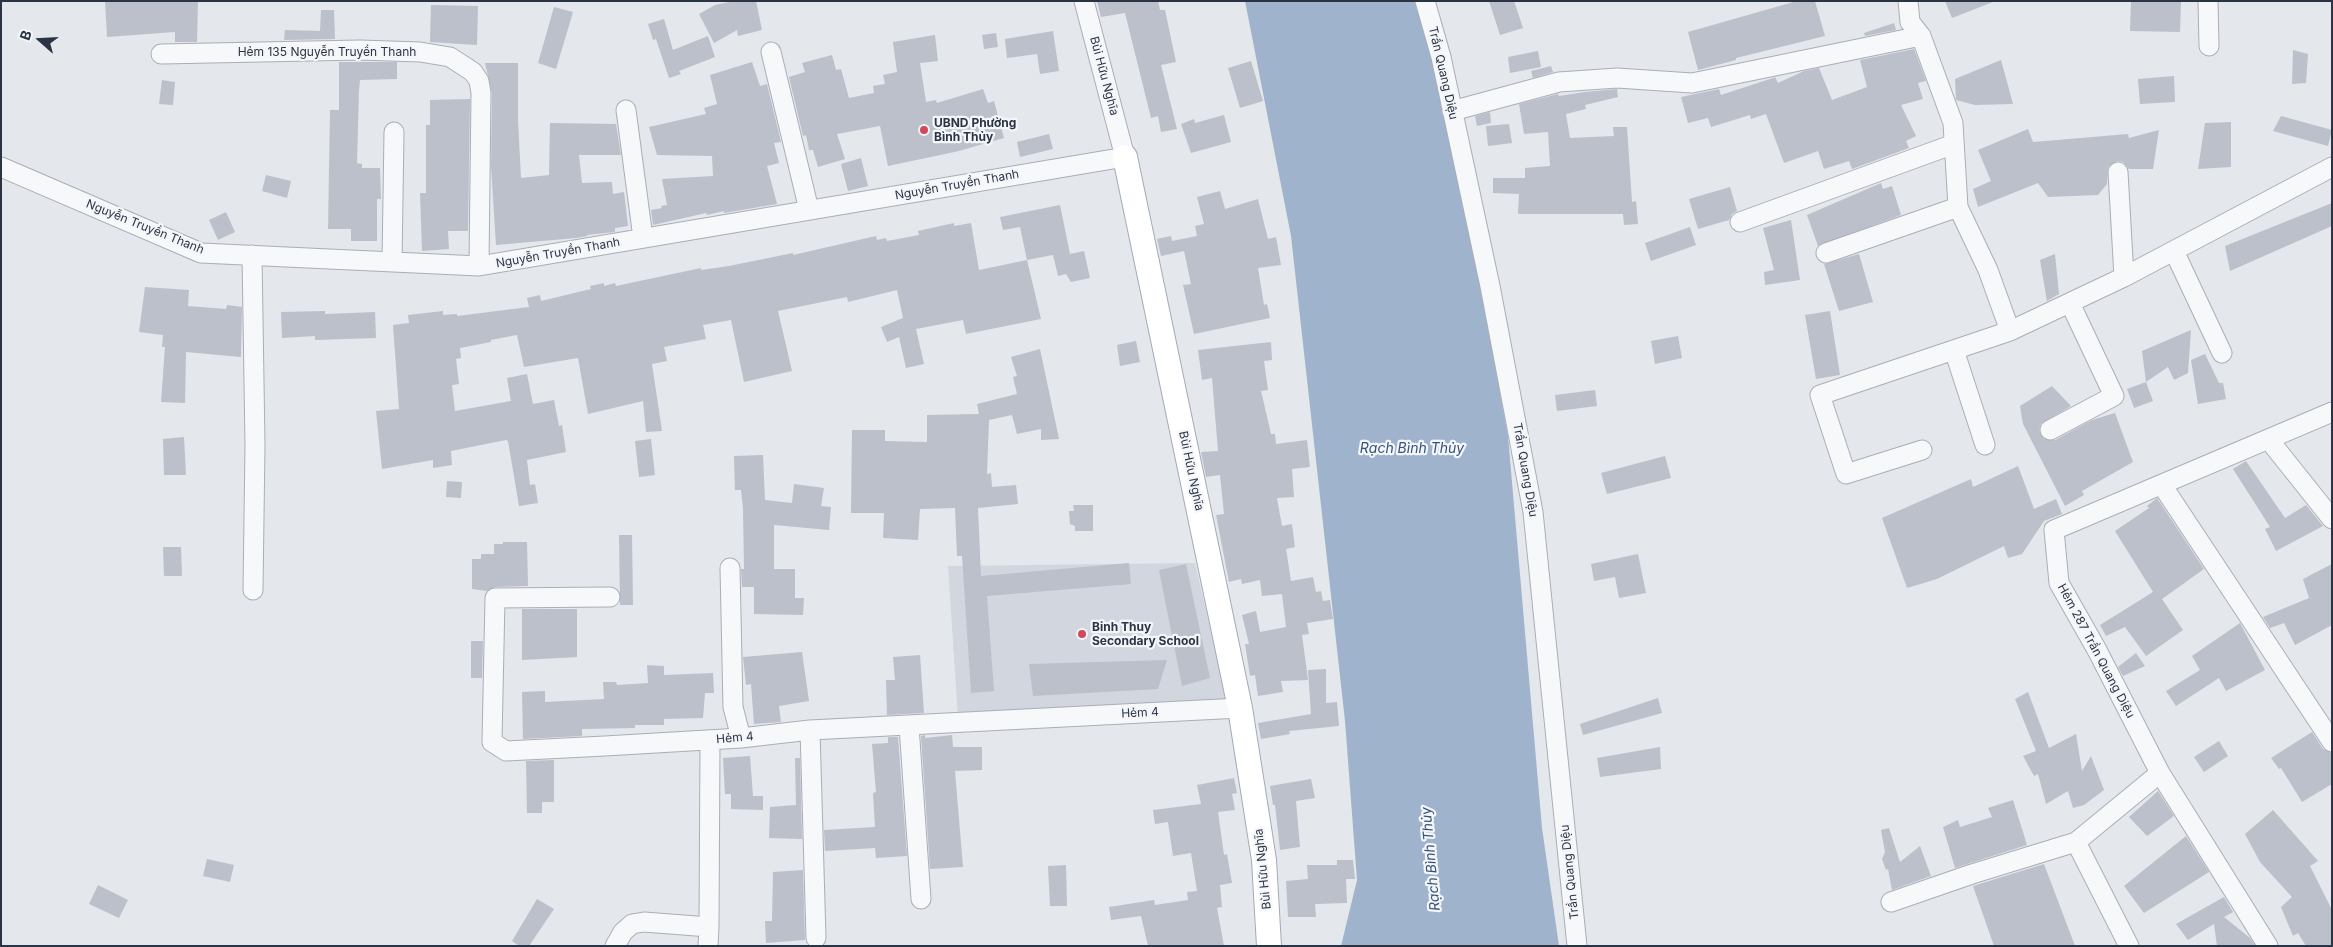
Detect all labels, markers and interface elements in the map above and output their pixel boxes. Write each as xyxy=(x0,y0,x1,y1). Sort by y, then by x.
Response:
north arrow xyxy=(15,15,65,65)
street label: Trần Quang Diệu xyxy=(1425,25,1461,121)
text: B xyxy=(16,28,35,42)
street label: Bùi Hữu Nghĩa xyxy=(1087,35,1121,117)
street label: Hẻm 135 Nguyễn Truyền Thanh xyxy=(238,45,416,59)
place label: UBND Phường Bình Thủy xyxy=(934,116,1016,144)
marker: UBND Phường Bình Thủy xyxy=(918,124,930,136)
street label: Nguyễn Truyền Thanh xyxy=(894,167,1020,203)
street label: Nguyễn Truyền Thanh xyxy=(84,197,206,257)
street label: Nguyễn Truyền Thanh xyxy=(495,235,621,271)
street label: Trần Quang Diệu xyxy=(1510,422,1540,518)
street label: Bùi Hữu Nghĩa xyxy=(1176,430,1206,512)
water label: Rạch Bình Thủy xyxy=(1360,441,1464,457)
street label: Hẻm 287 Trần Quang Diệu xyxy=(2054,581,2138,721)
place label: Binh Thuy Secondary School xyxy=(1092,620,1199,648)
marker: Binh Thuy Secondary School xyxy=(1076,628,1088,640)
street label: Hẻm 4 xyxy=(1121,705,1159,721)
street label: Hẻm 4 xyxy=(716,729,754,747)
water label: Rạch Bình Thủy xyxy=(1418,806,1444,912)
street label: Trần Quang Diệu xyxy=(1558,824,1582,920)
street label: Bùi Hữu Nghĩa xyxy=(1252,828,1274,910)

